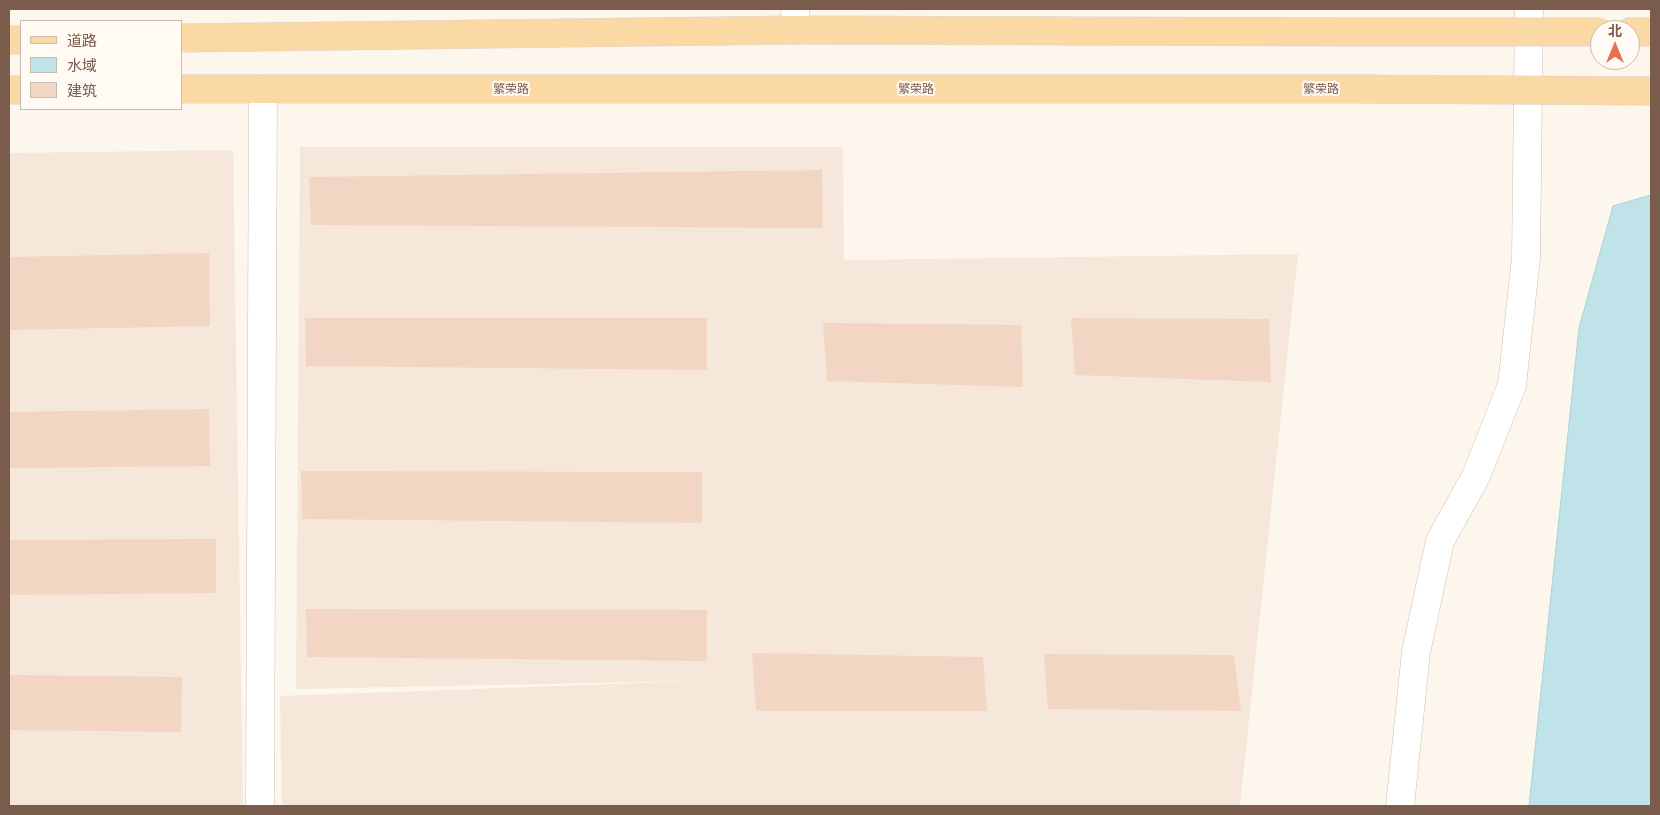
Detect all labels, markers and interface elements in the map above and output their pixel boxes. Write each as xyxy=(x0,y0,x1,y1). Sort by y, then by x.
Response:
legend xyxy=(20,20,182,110)
north arrow xyxy=(1590,20,1640,70)
text: 北 xyxy=(1608,23,1622,39)
text: 道路 xyxy=(67,32,97,49)
text: 水域 xyxy=(67,57,97,74)
text: 建筑 xyxy=(67,82,97,99)
street label: 繁荣路 xyxy=(493,82,529,96)
street label: 繁荣路 xyxy=(898,82,934,96)
street label: 繁荣路 xyxy=(1303,82,1339,96)

